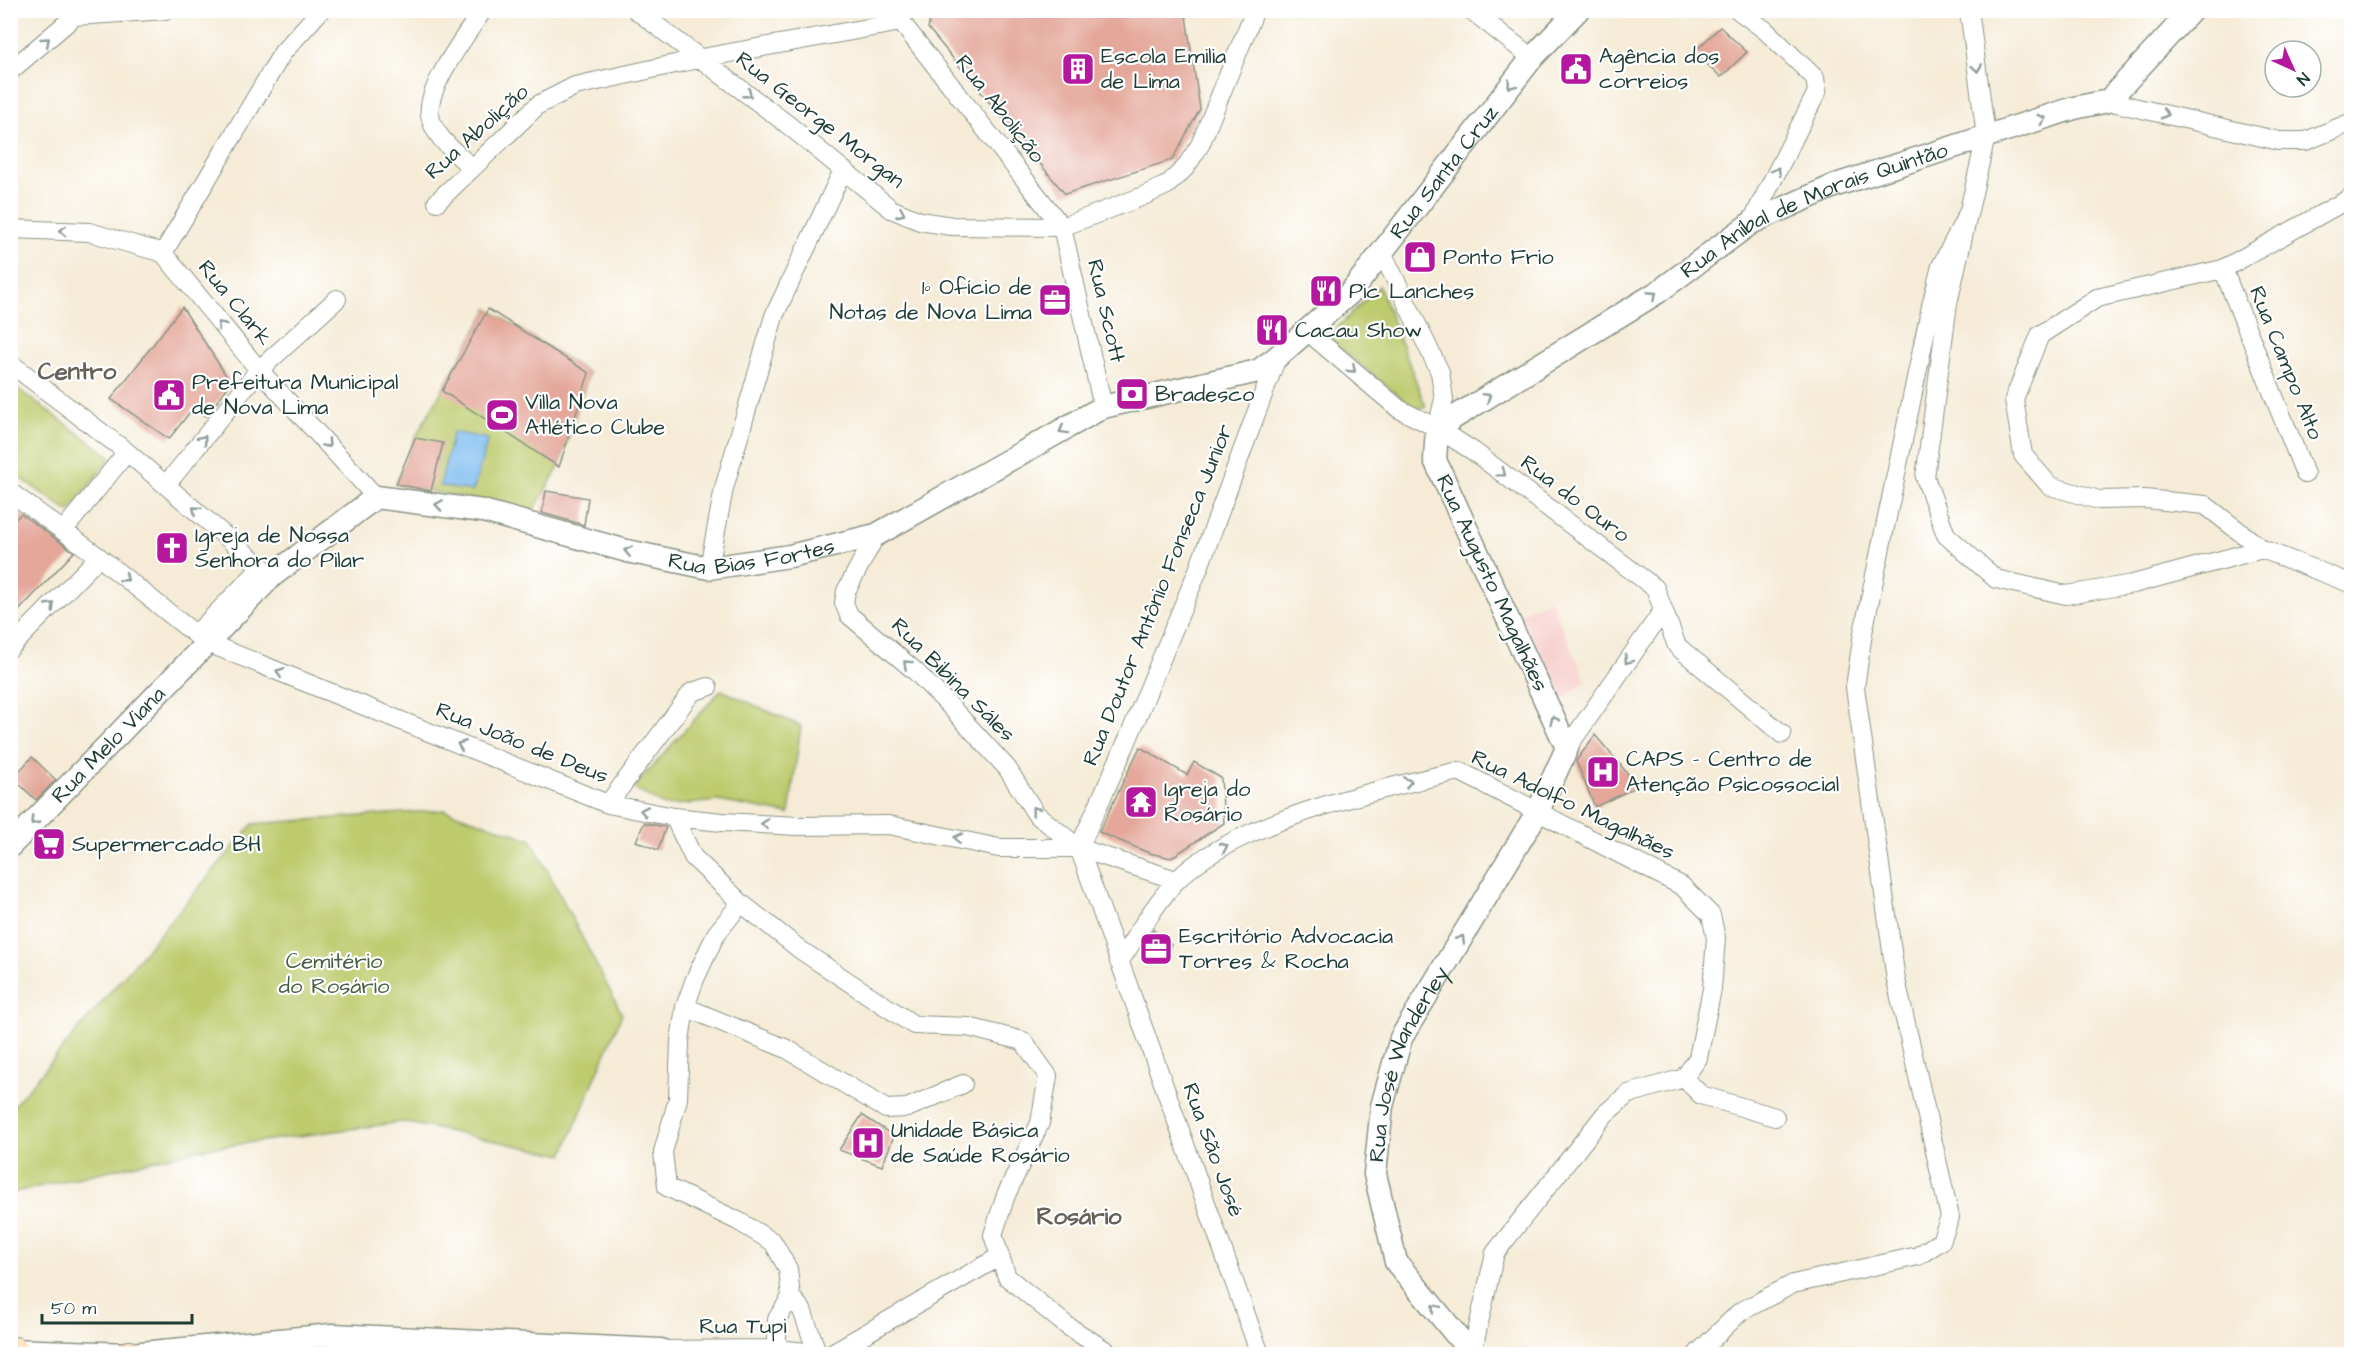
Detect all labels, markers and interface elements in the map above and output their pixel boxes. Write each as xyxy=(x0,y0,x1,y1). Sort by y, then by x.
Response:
one-way arrow xyxy=(39,37,50,48)
north arrow xyxy=(2263,39,2323,99)
place label: Escola Emilia de Lima xyxy=(1101,41,1226,97)
place label: Agência dos correios xyxy=(1599,41,1719,97)
street label: Rua George Morgan xyxy=(728,44,911,197)
street label: Rua Abolição xyxy=(948,48,1053,170)
building icon: Escola Emilia de Lima xyxy=(1060,51,1096,87)
public building icon: Agência dos correios xyxy=(1558,51,1594,87)
one-way arrow xyxy=(1970,64,1982,73)
text: N xyxy=(2292,68,2314,90)
street label: Rua Abolição xyxy=(418,77,536,187)
one-way arrow xyxy=(1507,78,1518,89)
one-way arrow xyxy=(741,86,752,97)
street label: Rua Santa Cruz xyxy=(1382,98,1506,245)
one-way arrow xyxy=(2160,107,2170,120)
one-way arrow xyxy=(2036,113,2047,126)
street label: Rua Aníbal de Morais Quintão xyxy=(1674,134,1952,286)
one-way arrow xyxy=(1770,167,1781,177)
one-way arrow xyxy=(895,206,906,218)
one-way arrow xyxy=(59,224,68,237)
shop icon: Ponto Frio xyxy=(1402,239,1438,275)
place label: Ponto Frio xyxy=(1443,242,1554,273)
street label: Rua Clark xyxy=(191,253,280,353)
street label: Rua Scott xyxy=(1079,256,1133,366)
place label: 1º Ofício de Notas de Nova Lima xyxy=(829,272,1032,328)
restaurant icon: Pic Lanches xyxy=(1308,273,1344,309)
place label: Pic Lanches xyxy=(1349,276,1474,307)
office icon: 1º Ofício de Notas de Nova Lima xyxy=(1037,282,1073,318)
street label: Rua Campo Alto xyxy=(2241,282,2331,445)
one-way arrow xyxy=(1647,291,1657,303)
restaurant icon: Cacau Show xyxy=(1254,312,1290,348)
place label: Cacau Show xyxy=(1295,315,1422,346)
one-way arrow xyxy=(218,321,229,332)
district label: Centro xyxy=(38,355,117,389)
one-way arrow xyxy=(1345,362,1356,373)
place label: Prefeitura Municipal de Nova Lima xyxy=(192,367,398,423)
bank icon: Bradesco xyxy=(1114,376,1150,412)
public building icon: Prefeitura Municipal de Nova Lima xyxy=(151,377,187,413)
place label: Bradesco xyxy=(1155,379,1255,410)
place label: Villa Nova Atlético Clube xyxy=(525,387,665,443)
one-way arrow xyxy=(1481,393,1491,405)
sports icon: Villa Nova Atlético Clube xyxy=(484,397,520,433)
street label: Rua Doutor Antônio Fonseca Junior xyxy=(1075,420,1241,770)
one-way arrow xyxy=(1059,422,1069,434)
one-way arrow xyxy=(196,435,207,446)
one-way arrow xyxy=(320,437,331,447)
street label: Rua do Ouro xyxy=(1514,448,1637,551)
one-way arrow xyxy=(1496,466,1507,477)
street label: Rua Augusto Magalhães xyxy=(1427,469,1556,697)
one-way arrow xyxy=(434,499,443,512)
one-way arrow xyxy=(192,506,203,517)
place label: Igreja de Nossa Senhora do Pilar xyxy=(195,520,364,576)
church icon: Igreja de Nossa Senhora do Pilar xyxy=(154,530,190,566)
street label: Rua Bias Fortes xyxy=(666,530,838,584)
one-way arrow xyxy=(623,545,633,558)
one-way arrow xyxy=(118,570,129,581)
one-way arrow xyxy=(44,602,55,613)
street label: Rua Bibina Sáles xyxy=(884,611,1022,749)
one-way arrow xyxy=(1624,654,1635,665)
one-way arrow xyxy=(903,660,914,671)
one-way arrow xyxy=(275,667,286,679)
street label: Rua Melo Viana xyxy=(44,679,172,810)
street label: Rua João de Deus xyxy=(431,694,613,792)
one-way arrow xyxy=(1550,715,1562,726)
one-way arrow xyxy=(456,740,467,752)
street label: Rua Adolfo Magalhães xyxy=(1466,742,1680,869)
place label: CAPS - Centro de Atenção Psicossocial xyxy=(1626,744,1839,800)
hospital icon: CAPS - Centro de Atenção Psicossocial xyxy=(1585,754,1621,790)
place label: Igreja do Rosário xyxy=(1164,774,1251,830)
one-way arrow xyxy=(1402,777,1412,790)
temple icon: Igreja do Rosário xyxy=(1123,784,1159,820)
one-way arrow xyxy=(639,805,649,818)
one-way arrow xyxy=(1031,806,1042,817)
one-way arrow xyxy=(30,815,41,825)
one-way arrow xyxy=(760,818,769,831)
supermarket icon: Supermercado BH xyxy=(31,826,67,862)
place label: Supermercado BH xyxy=(72,829,261,860)
one-way arrow xyxy=(953,833,963,846)
one-way arrow xyxy=(1218,842,1229,854)
place label: Escritório Advocacia Torres & Rocha xyxy=(1179,921,1393,977)
office icon: Escritório Advocacia Torres & Rocha xyxy=(1138,931,1174,967)
one-way arrow xyxy=(1453,935,1465,945)
park label: Cemitério do Rosário xyxy=(279,946,390,1002)
street label: Rua José Wanderley xyxy=(1361,960,1457,1164)
street label: Rua São José xyxy=(1174,1079,1252,1221)
place label: Unidade Básica de Saúde Rosário xyxy=(891,1115,1070,1171)
hospital icon: Unidade Básica de Saúde Rosário xyxy=(850,1125,886,1161)
district label: Rosário xyxy=(1036,1200,1122,1234)
scale bar xyxy=(42,1287,192,1325)
text: 50 m xyxy=(51,1296,96,1321)
one-way arrow xyxy=(1431,1304,1442,1315)
street label: Rua Tupi xyxy=(699,1311,787,1342)

